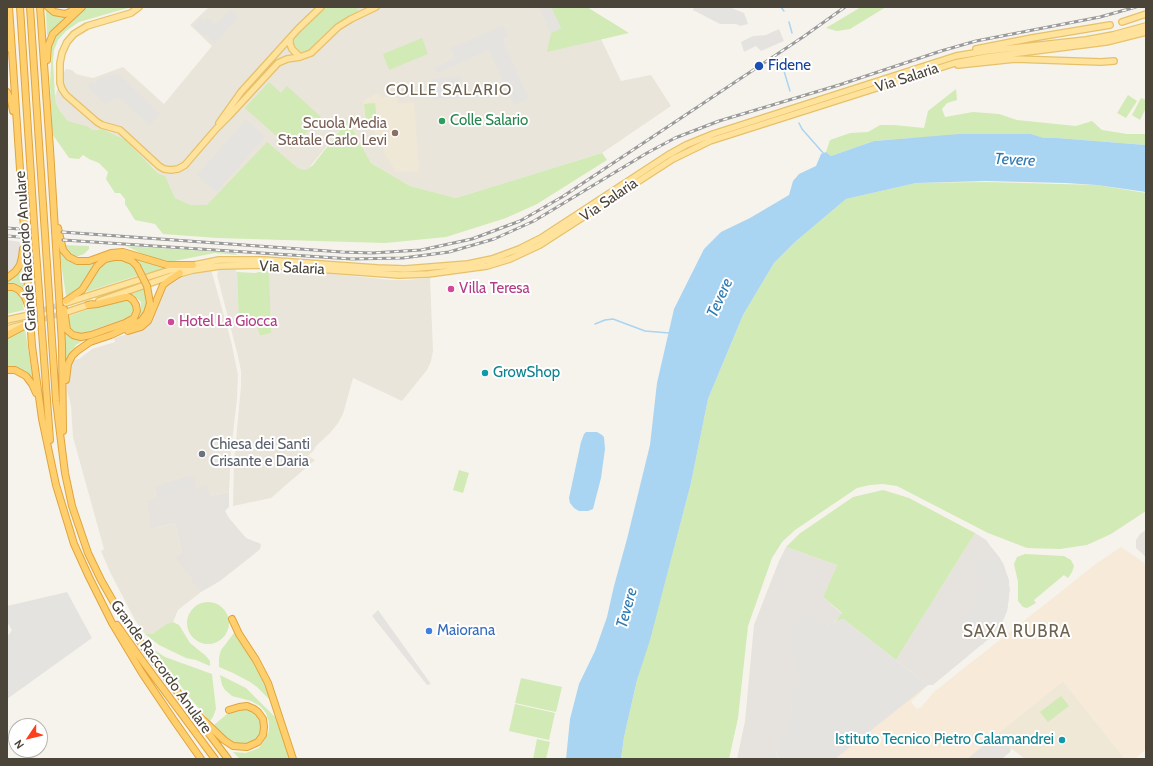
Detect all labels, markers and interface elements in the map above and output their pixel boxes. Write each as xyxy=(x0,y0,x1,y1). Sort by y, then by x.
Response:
place label: Fidene xyxy=(768,57,811,75)
street label: Via Salaria xyxy=(873,59,941,97)
marker: Fidene xyxy=(753,60,765,72)
district label: COLLE SALARIO xyxy=(386,80,512,100)
place label: Colle Salario xyxy=(450,112,528,130)
place label: Scuola Media Statale Carlo Levi xyxy=(278,115,387,150)
marker: Colle Salario xyxy=(437,116,447,126)
marker: Scuola Media Statale Carlo Levi xyxy=(390,128,400,138)
water label: Tevere xyxy=(994,149,1036,171)
street label: Grande Raccordo Anulare xyxy=(11,170,41,332)
street label: Via Salaria xyxy=(577,174,641,226)
street label: Via Salaria xyxy=(259,257,325,279)
water label: Tevere xyxy=(703,275,737,321)
place label: Villa Teresa xyxy=(459,280,530,298)
marker: Villa Teresa xyxy=(446,284,456,294)
place label: Hotel La Giocca xyxy=(179,313,277,331)
marker: Hotel La Giocca xyxy=(166,317,176,327)
place label: GrowShop xyxy=(493,364,560,382)
marker: GrowShop xyxy=(480,368,490,378)
place label: Chiesa dei Santi Crisante e Daria xyxy=(210,436,310,471)
marker: Chiesa dei Santi Crisante e Daria xyxy=(197,449,207,459)
water label: Tevere xyxy=(612,586,642,630)
street label: Grande Raccordo Anulare xyxy=(107,597,215,737)
place label: Maiorana xyxy=(437,622,495,640)
district label: SAXA RUBRA xyxy=(963,622,1071,642)
marker: Maiorana xyxy=(424,626,434,636)
north arrow xyxy=(8,718,48,758)
place label: Istituto Tecnico Pietro Calamandrei xyxy=(835,731,1054,749)
marker: Istituto Tecnico Pietro Calamandrei xyxy=(1057,735,1067,745)
text: N xyxy=(11,737,27,752)

